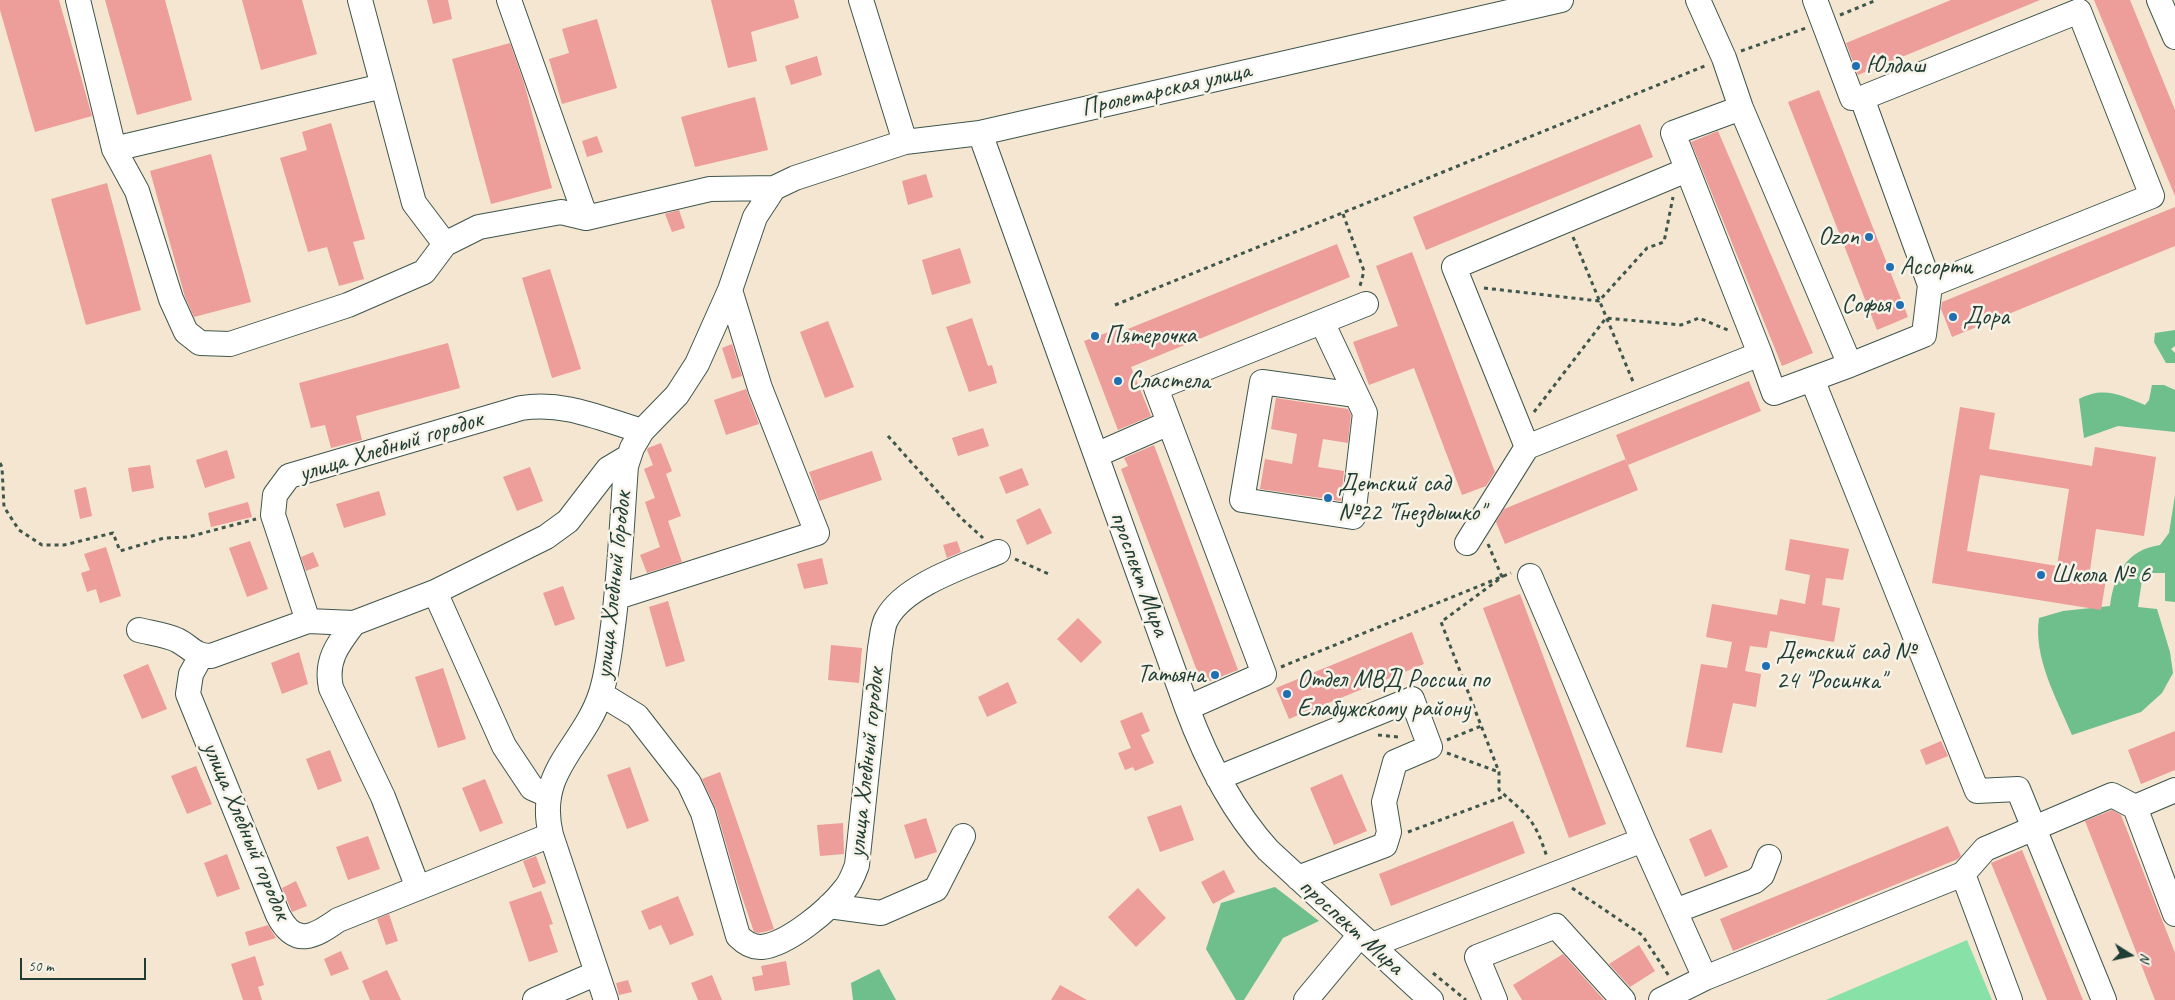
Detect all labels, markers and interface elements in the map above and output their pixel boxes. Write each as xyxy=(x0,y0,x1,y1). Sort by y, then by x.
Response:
place label: Юлдаш xyxy=(1866,51,1925,81)
street label: Пролетарская улица xyxy=(1078,56,1254,124)
marker: Юлдаш xyxy=(1850,60,1862,72)
place label: Ozon xyxy=(1818,222,1859,252)
marker: Ozon xyxy=(1863,231,1875,243)
place label: Ассорти xyxy=(1900,252,1972,282)
marker: Ассорти xyxy=(1884,261,1896,273)
place label: Софья xyxy=(1842,290,1890,320)
marker: Софья xyxy=(1894,299,1906,311)
place label: Дора xyxy=(1963,302,2009,332)
marker: Дора xyxy=(1947,311,1959,323)
place label: Пятерочка xyxy=(1105,321,1197,351)
marker: Пятерочка xyxy=(1089,330,1101,342)
place label: Сластела xyxy=(1128,366,1210,396)
marker: Сластела xyxy=(1112,375,1124,387)
street label: улица Хлебный городок xyxy=(295,405,487,489)
place label: Детский сад №22 "Гнездышко" xyxy=(1338,469,1485,528)
street label: улица Хлебный Городок xyxy=(589,490,639,680)
marker: Детский сад №22 "Гнездышко" xyxy=(1322,492,1334,504)
street label: проспект Мира xyxy=(1103,507,1175,641)
place label: Школа № 6 xyxy=(2051,560,2150,590)
marker: Школа № 6 xyxy=(2035,569,2047,581)
place label: Детский сад № 24 "Росинка" xyxy=(1776,637,1915,696)
place label: Татьяна xyxy=(1137,660,1205,690)
marker: Детский сад № 24 "Росинка" xyxy=(1760,660,1772,672)
place label: Отдел МВД России по Елабужскому району xyxy=(1297,665,1489,724)
street label: улица Хлебный городок xyxy=(842,667,892,859)
marker: Татьяна xyxy=(1209,669,1221,681)
marker: Отдел МВД России по Елабужскому району xyxy=(1281,688,1293,700)
street label: улица Хлебный городок xyxy=(195,737,297,925)
street label: проспект Мира xyxy=(1292,872,1410,982)
north arrow xyxy=(2105,930,2155,980)
scale bar xyxy=(22,948,149,980)
text: N xyxy=(2136,952,2154,963)
text: 50 m xyxy=(28,957,54,976)

